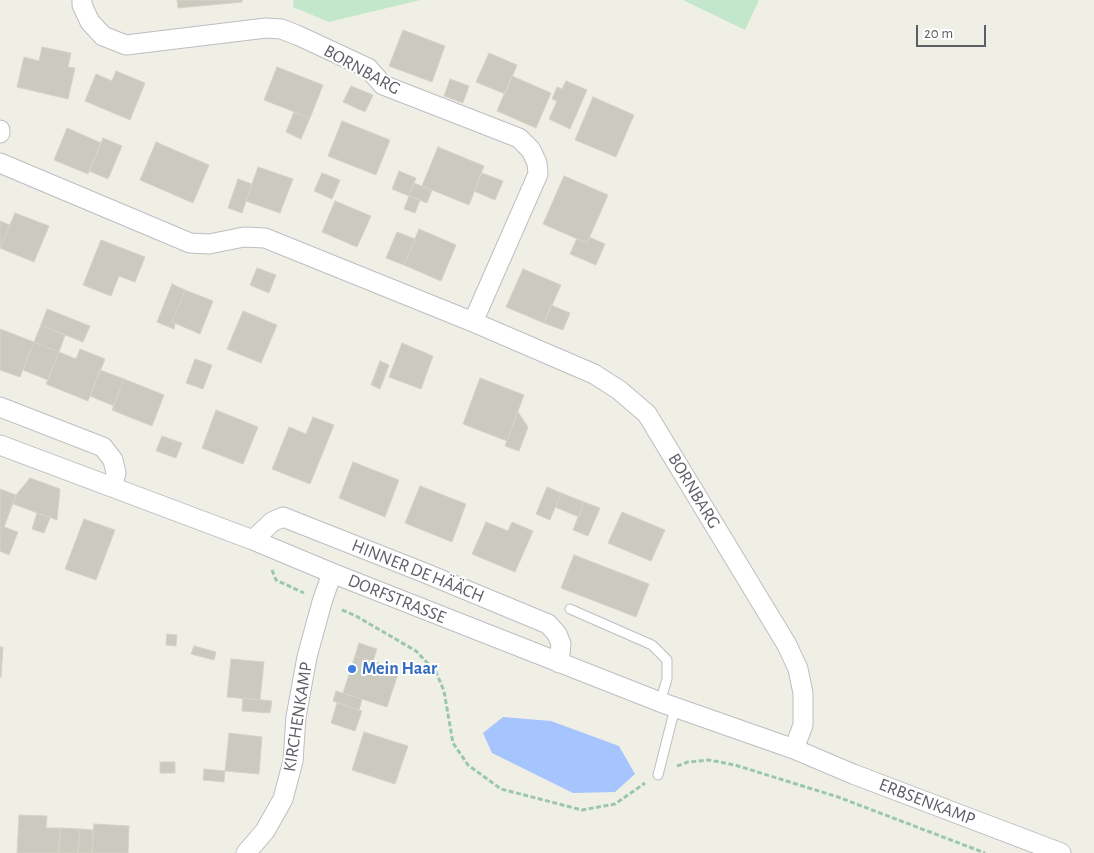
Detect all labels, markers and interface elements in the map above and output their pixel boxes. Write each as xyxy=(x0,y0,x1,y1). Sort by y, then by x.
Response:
scale bar xyxy=(919,15,989,47)
text: 20 m xyxy=(924,26,953,41)
street label: BORNBARG xyxy=(320,40,404,100)
street label: BORNBARG xyxy=(663,449,725,533)
street label: HINNER DE HÄÄCH xyxy=(349,535,487,607)
street label: DORFSTRASSE xyxy=(345,570,449,628)
place label: Mein Haar xyxy=(362,658,437,680)
street label: KIRCHENKAMP xyxy=(279,661,317,773)
marker: Mein Haar xyxy=(346,663,358,675)
street label: ERBSENKAMP xyxy=(876,774,978,830)

